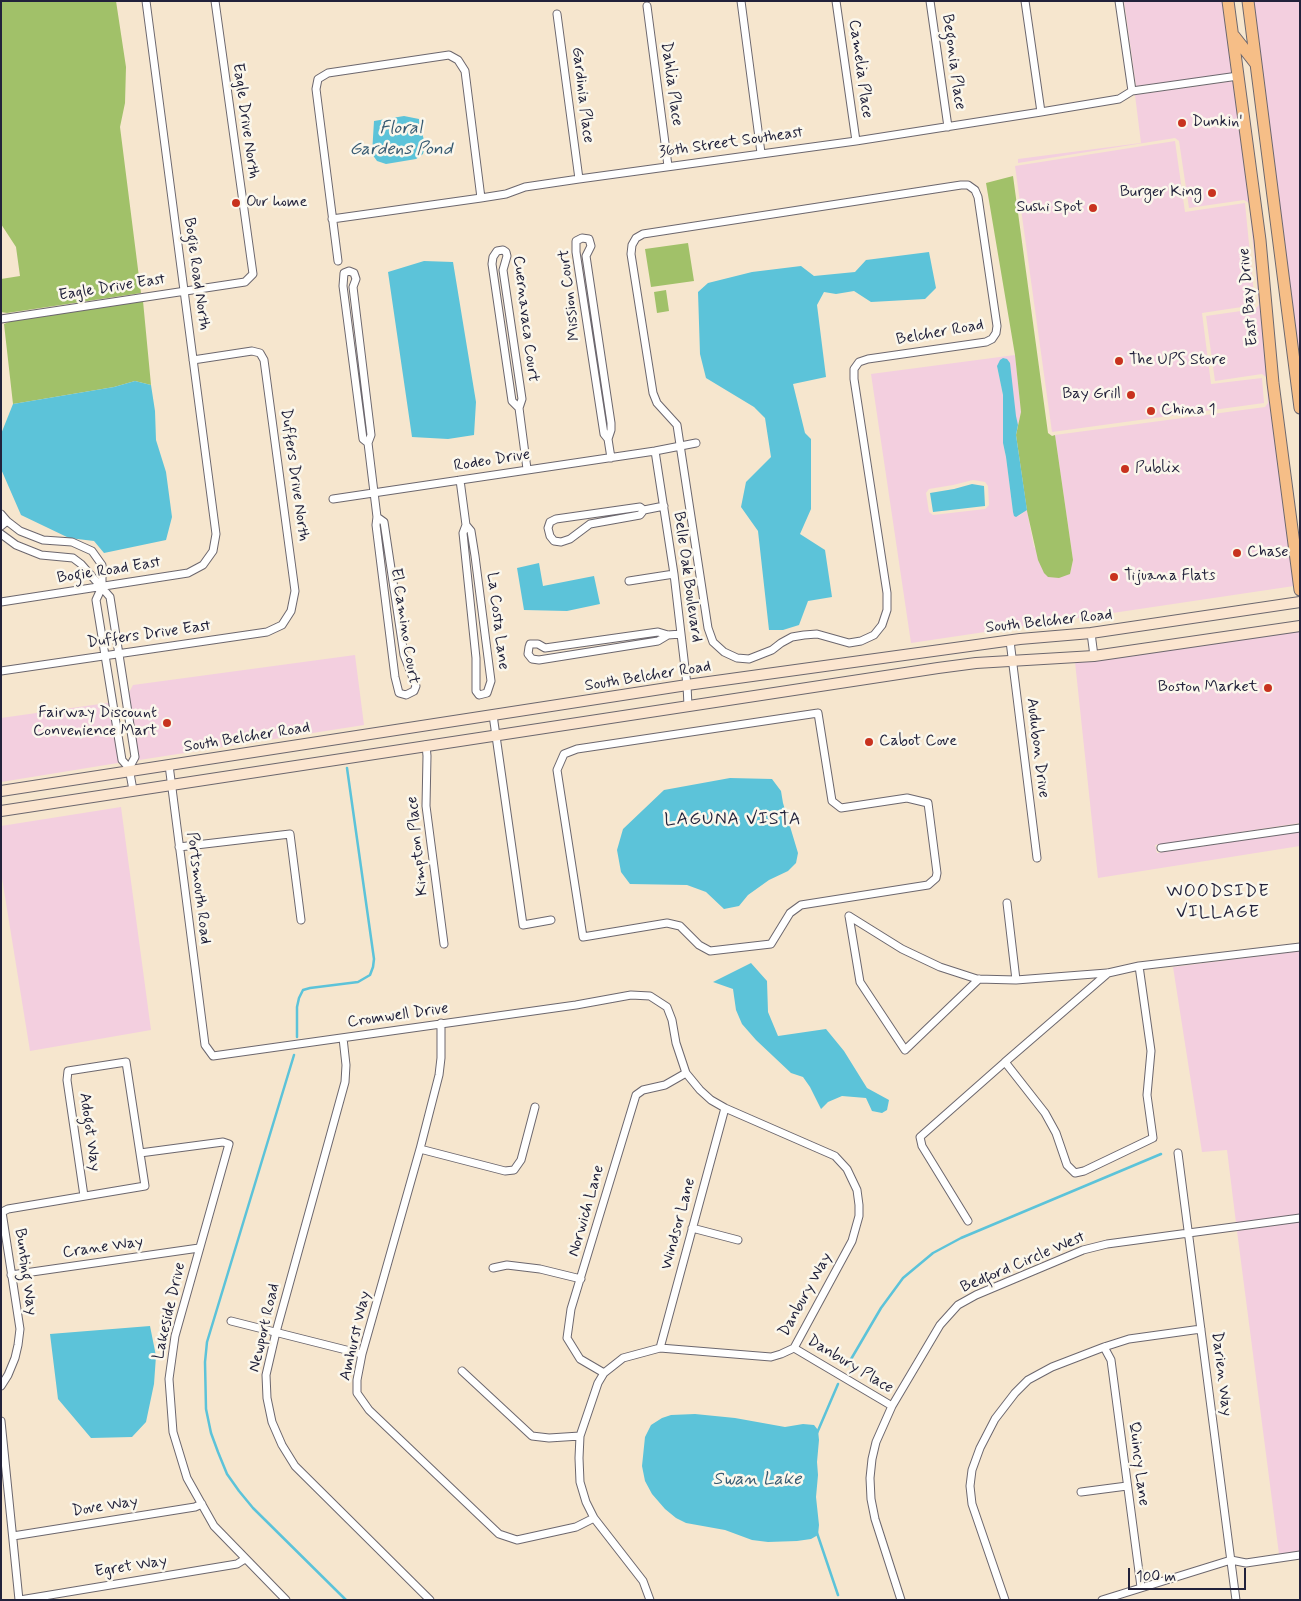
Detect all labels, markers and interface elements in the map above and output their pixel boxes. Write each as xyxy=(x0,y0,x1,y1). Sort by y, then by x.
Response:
street label: Begonia Place xyxy=(937,13,969,111)
street label: Camelia Place xyxy=(844,19,876,119)
street label: Dahlia Place xyxy=(656,41,686,127)
street label: Gardinia Place xyxy=(567,46,597,144)
street label: Eagle Drive North xyxy=(227,62,263,180)
place label: Dunkin' xyxy=(1192,113,1243,133)
marker: Dunkin' xyxy=(1176,117,1188,129)
water label: Floral Gardens Pond xyxy=(350,118,452,160)
street label: 36th Street Southeast xyxy=(658,123,804,163)
place label: Burger King xyxy=(1120,183,1202,203)
marker: Burger King xyxy=(1206,187,1218,199)
place label: Our home xyxy=(246,193,307,213)
marker: Our home xyxy=(230,197,242,209)
place label: Sushi Spot xyxy=(1016,198,1083,218)
marker: Sushi Spot xyxy=(1087,202,1099,214)
street label: Bogie Road North xyxy=(179,216,213,332)
street label: East Bay Drive xyxy=(1235,247,1263,347)
street label: Mission Court xyxy=(555,248,585,342)
street label: Cuernavaca Court xyxy=(508,255,542,383)
street label: Eagle Drive East xyxy=(57,270,167,306)
street label: Belcher Road xyxy=(895,316,985,350)
place label: The UPS Store xyxy=(1129,351,1226,371)
marker: The UPS Store xyxy=(1113,355,1125,367)
place label: Bay Grill xyxy=(1062,385,1121,405)
marker: Bay Grill xyxy=(1125,389,1137,401)
place label: China 1 xyxy=(1161,401,1216,421)
marker: China 1 xyxy=(1145,405,1157,417)
street label: Duffers Drive North xyxy=(275,408,313,542)
street label: Rodeo Drive xyxy=(452,445,532,477)
place label: Publix xyxy=(1135,459,1180,479)
marker: Publix xyxy=(1119,463,1131,475)
street label: Belle Oak Boulevard xyxy=(668,510,706,644)
place label: Chase xyxy=(1247,543,1288,563)
marker: Chase xyxy=(1231,547,1243,559)
street label: Bogie Road East xyxy=(56,553,162,589)
street label: El Camino Court xyxy=(385,567,423,685)
place label: Tijuana Flats xyxy=(1124,567,1216,587)
street label: La Costa Lane xyxy=(481,571,513,671)
marker: Tijuana Flats xyxy=(1108,571,1120,583)
street label: South Belcher Road xyxy=(985,606,1113,638)
street label: Duffers Drive East xyxy=(86,617,212,653)
street label: South Belcher Road xyxy=(583,658,713,696)
place label: Boston Market xyxy=(1158,678,1258,698)
marker: Boston Market xyxy=(1262,682,1274,694)
street label: Audubon Drive xyxy=(1021,697,1053,799)
place label: Fairway Discount Convenience Mart xyxy=(33,704,157,742)
marker: Fairway Discount Convenience Mart xyxy=(161,717,173,729)
street label: South Belcher Road xyxy=(182,719,312,757)
place label: Cabot Cove xyxy=(879,732,957,752)
marker: Cabot Cove xyxy=(863,736,875,748)
street label: Kimpton Place xyxy=(403,795,433,897)
district label: LAGUNA VISTA xyxy=(663,809,803,831)
street label: Portsmouth Road xyxy=(182,831,214,945)
district label: WOODSIDE VILLAGE xyxy=(1168,881,1268,924)
street label: Cromwell Drive xyxy=(346,999,450,1033)
street label: Adogot Way xyxy=(74,1091,104,1173)
street label: Norwich Lane xyxy=(565,1163,609,1259)
street label: Windsor Lane xyxy=(658,1176,700,1272)
street label: Bunting Way xyxy=(9,1227,41,1317)
street label: Bedford Circle West xyxy=(958,1228,1088,1298)
street label: Crane Way xyxy=(61,1233,145,1263)
street label: Danbury Way xyxy=(775,1250,837,1340)
street label: Lakeside Drive xyxy=(150,1261,190,1361)
street label: Newport Road xyxy=(245,1282,285,1374)
street label: Amhurst Way xyxy=(336,1289,376,1383)
street label: Darien Way xyxy=(1206,1331,1236,1417)
street label: Danbury Place xyxy=(803,1332,897,1398)
street label: Quincy Lane xyxy=(1123,1421,1153,1507)
water label: Swan Lake xyxy=(713,1469,801,1491)
street label: Dove Way xyxy=(71,1492,139,1522)
street label: Egret Way xyxy=(93,1552,169,1582)
scale bar xyxy=(1131,1558,1248,1590)
text: 100 m xyxy=(1136,1567,1176,1587)

